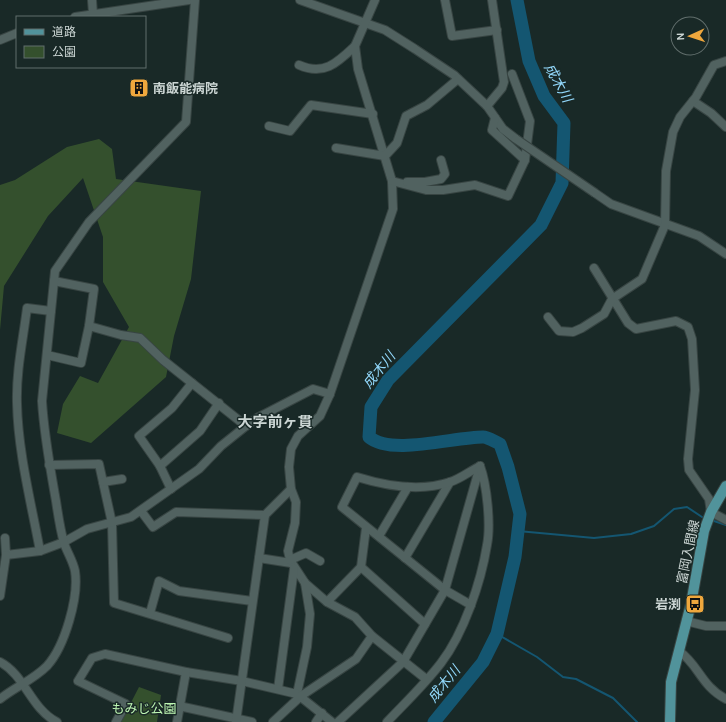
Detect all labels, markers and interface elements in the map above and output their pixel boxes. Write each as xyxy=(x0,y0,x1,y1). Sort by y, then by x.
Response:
legend xyxy=(16,16,146,68)
north arrow xyxy=(670,16,710,56)
text: 道路 xyxy=(52,25,76,39)
text: N xyxy=(674,32,687,41)
text: 公園 xyxy=(52,45,76,59)
water label: 成木川 xyxy=(540,61,577,107)
building icon: 南飯能病院 xyxy=(128,77,150,99)
place label: 南飯能病院 xyxy=(153,81,218,96)
water label: 成木川 xyxy=(359,347,400,392)
district label: 大字前ヶ貫 xyxy=(237,413,313,431)
street label: 富岡入間線 xyxy=(674,519,702,585)
bus stop icon: 岩渕 xyxy=(684,593,706,615)
place label: 岩渕 xyxy=(655,597,681,612)
water label: 成木川 xyxy=(424,661,465,706)
park label: もみじ公園 xyxy=(111,701,177,716)

